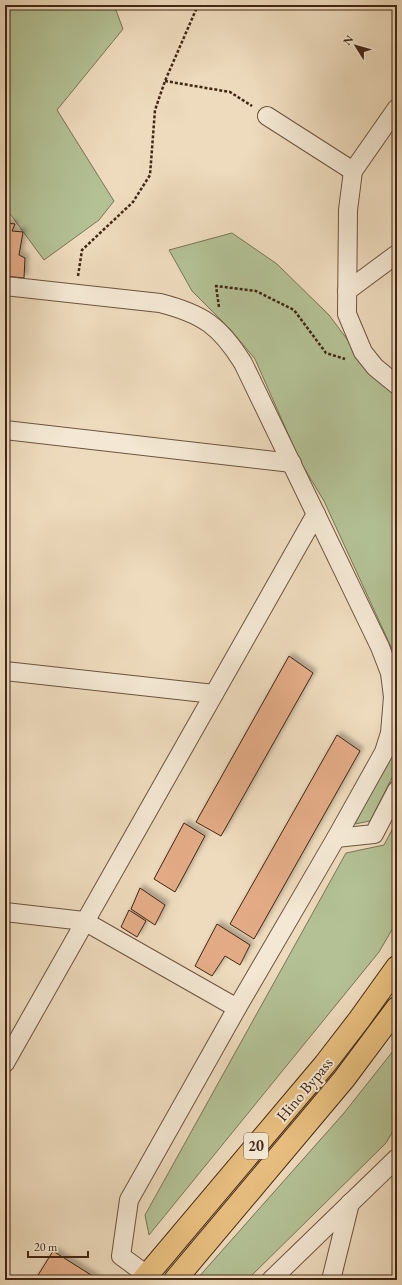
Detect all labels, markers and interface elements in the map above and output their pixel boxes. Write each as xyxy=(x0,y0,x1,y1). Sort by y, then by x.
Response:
north arrow xyxy=(336,26,376,66)
text: N xyxy=(340,32,356,48)
street label: Hino Bypass xyxy=(271,1053,337,1126)
road number: 20 xyxy=(244,1133,268,1159)
scale bar xyxy=(28,1233,88,1259)
text: 20 m xyxy=(34,1239,58,1255)

